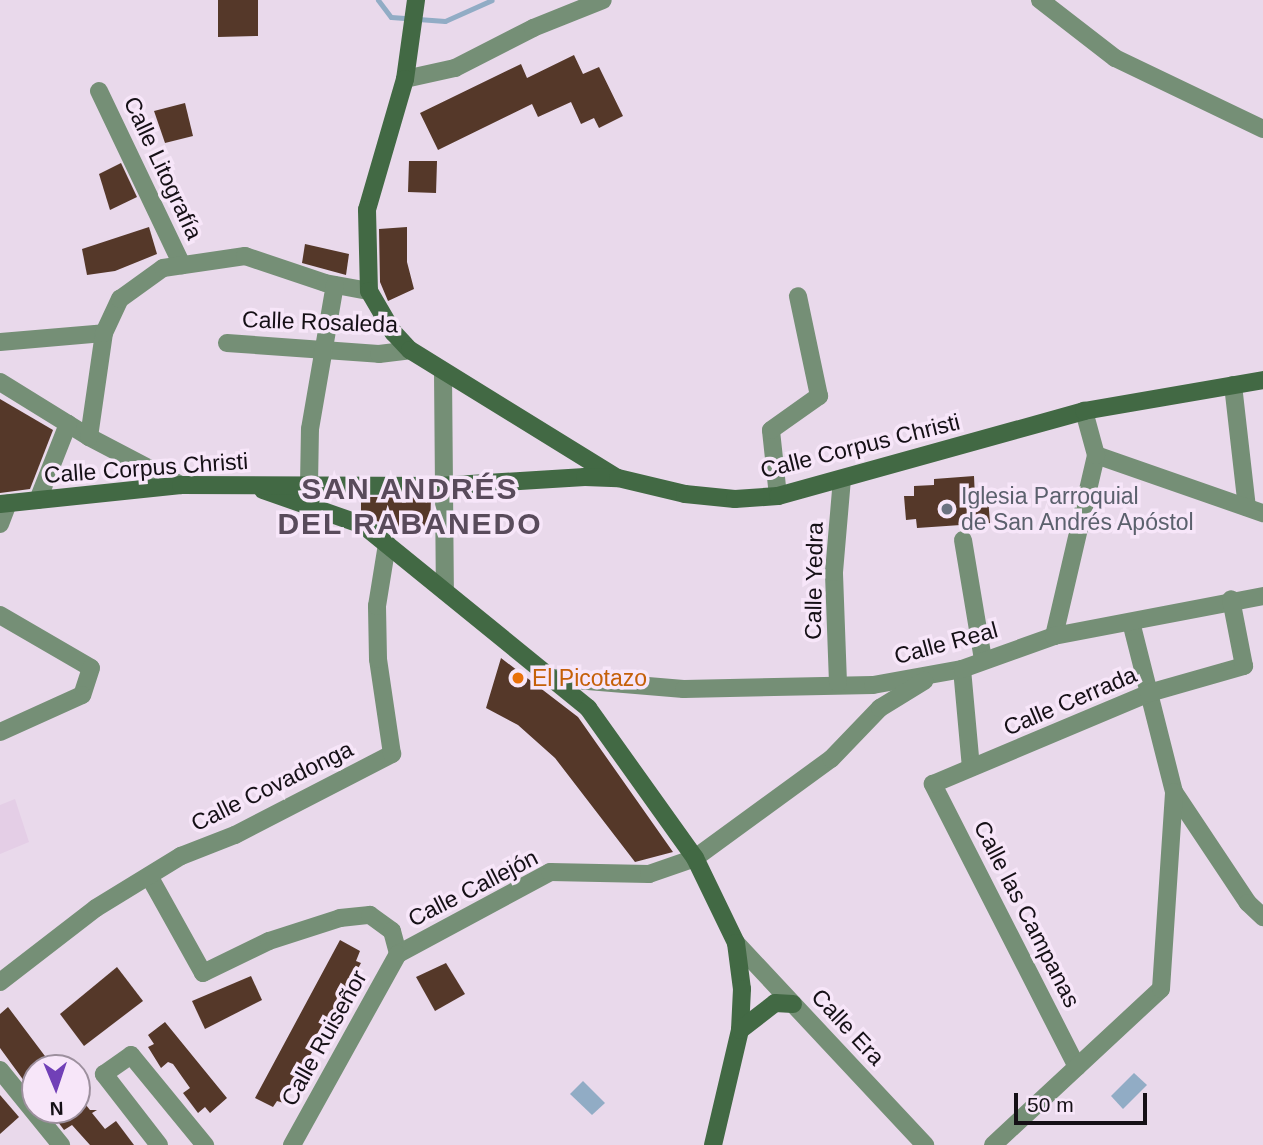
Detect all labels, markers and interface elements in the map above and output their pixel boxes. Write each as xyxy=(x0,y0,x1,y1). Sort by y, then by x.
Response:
street label: Calle Litografía xyxy=(118,92,208,244)
street label: Calle Rosaleda xyxy=(242,305,398,339)
street label: Calle Corpus Christi xyxy=(757,408,963,484)
street label: Calle Corpus Christi xyxy=(43,447,249,489)
district label: SAN ANDRÉS DEL RABANEDO xyxy=(279,471,541,542)
place label: Iglesia Parroquial de San Andrés Apóstol xyxy=(961,482,1196,536)
marker: Iglesia Parroquial de San Andrés Apóstol xyxy=(939,501,955,517)
street label: Calle Yedra xyxy=(799,522,829,640)
street label: Calle Real xyxy=(891,616,1001,670)
street label: Calle Cerrada xyxy=(999,661,1141,741)
place label: El Picotazo xyxy=(532,664,647,692)
marker: El Picotazo xyxy=(510,670,526,686)
street label: Calle Covadonga xyxy=(187,735,357,837)
street label: Calle las Campanas xyxy=(968,816,1086,1012)
street label: Calle Callejón xyxy=(404,843,542,933)
street label: Calle Ruiseñor xyxy=(275,965,373,1111)
street label: Calle Era xyxy=(806,983,890,1071)
north arrow xyxy=(21,1054,91,1124)
scale bar xyxy=(1018,1078,1151,1122)
text: 50 m xyxy=(1027,1093,1074,1116)
text: N xyxy=(49,1098,64,1119)

